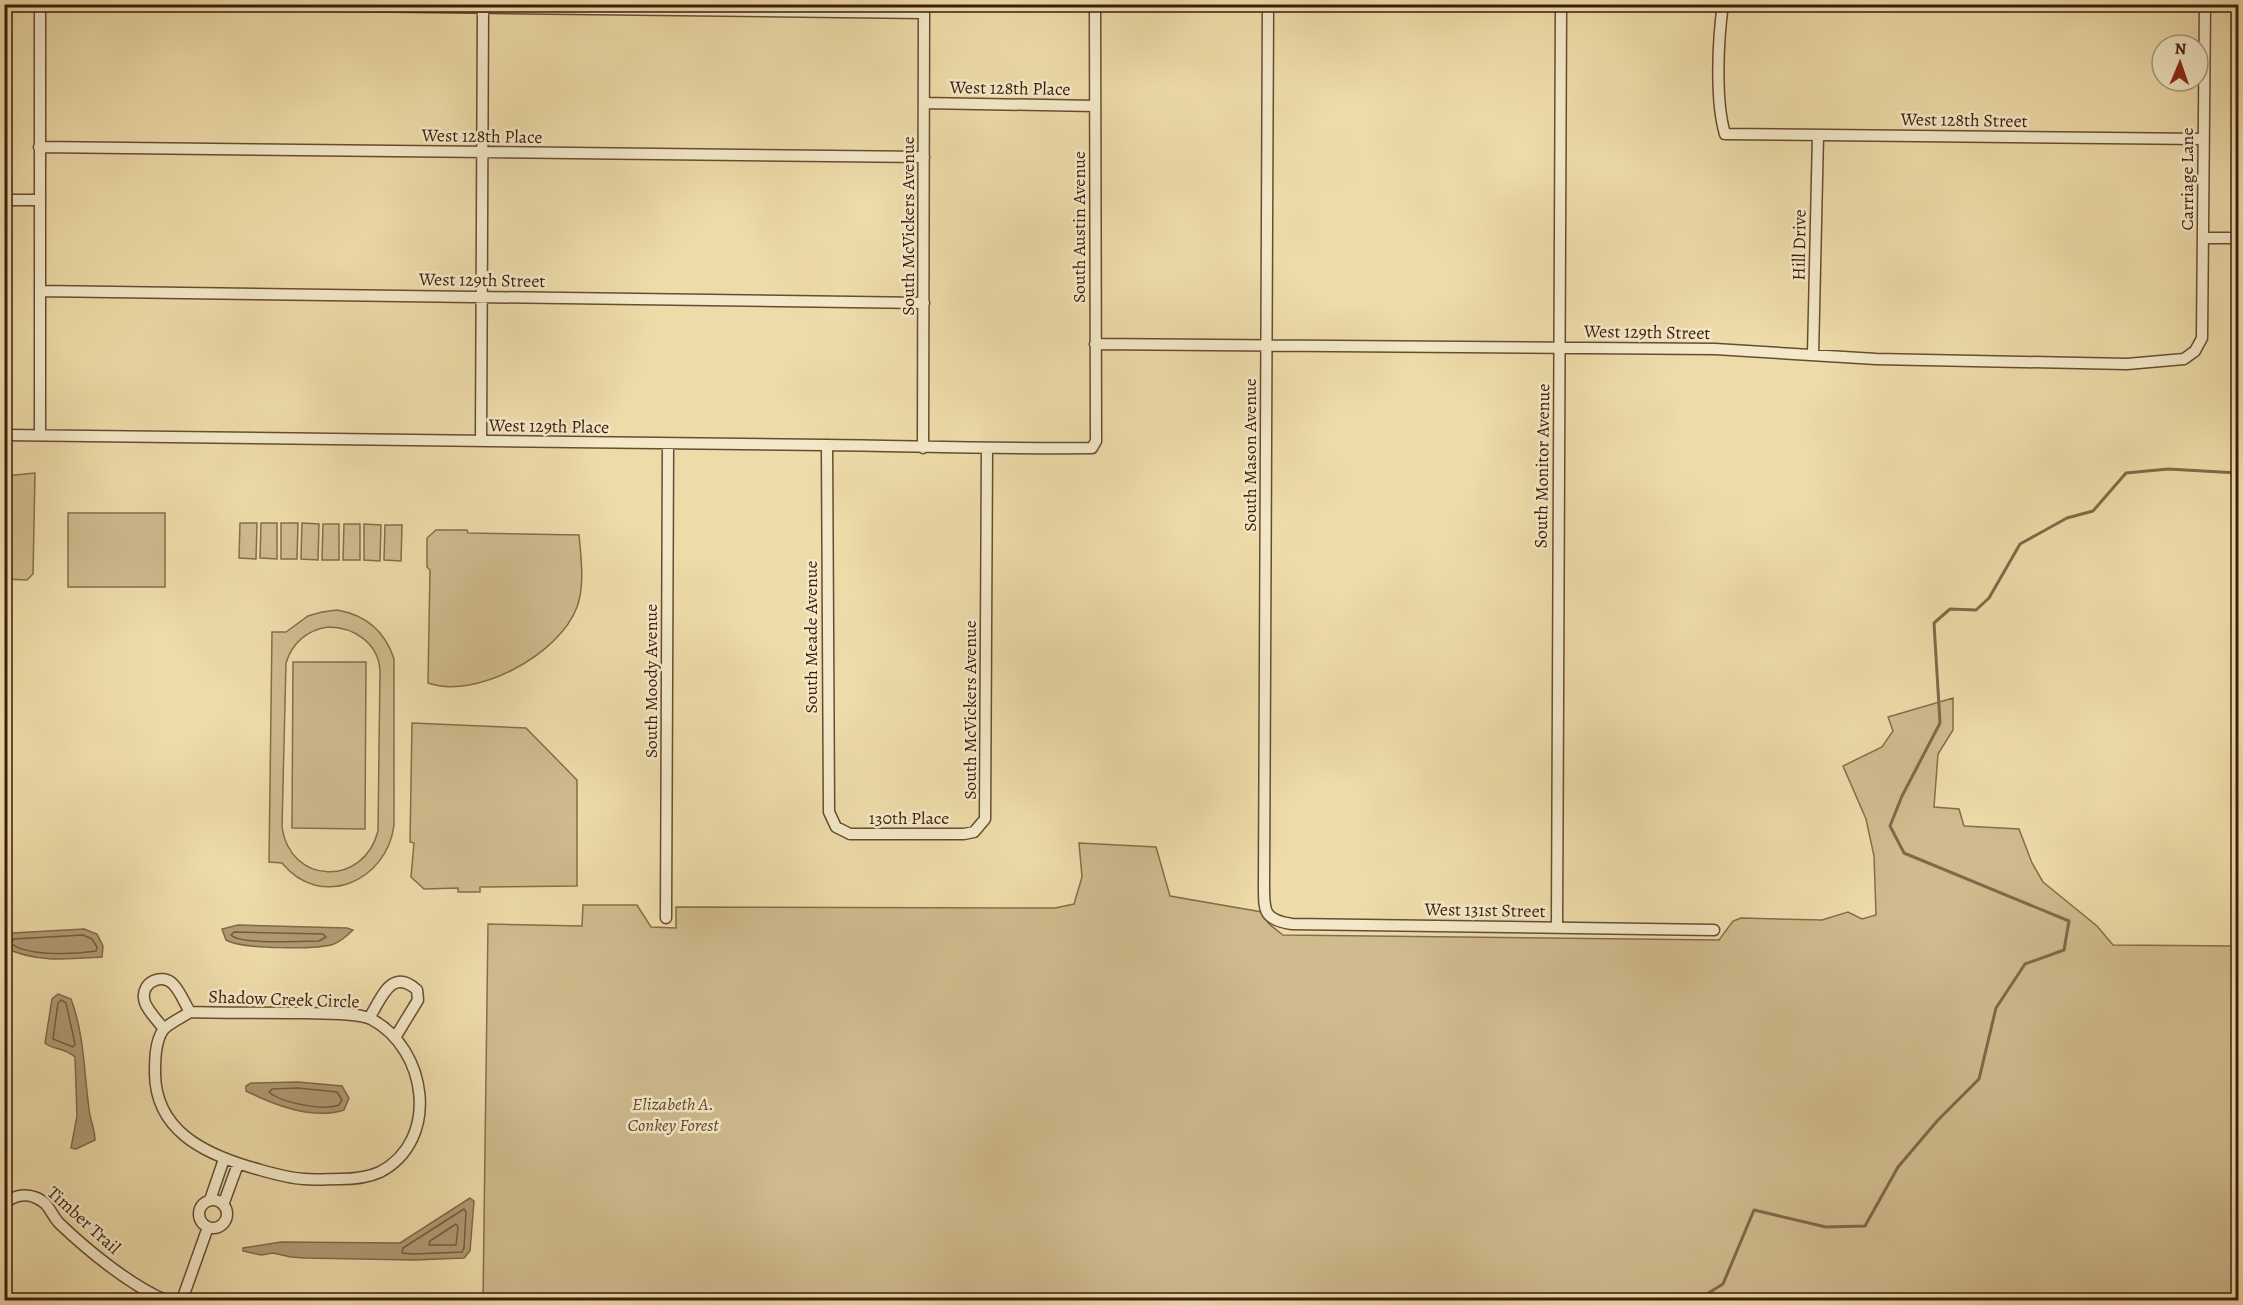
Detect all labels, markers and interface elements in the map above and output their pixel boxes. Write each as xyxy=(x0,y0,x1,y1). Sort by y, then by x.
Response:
north arrow xyxy=(2150,33,2210,93)
text: N xyxy=(2174,38,2187,60)
street label: West 128th Place xyxy=(948,75,1071,101)
street label: West 128th Street xyxy=(1899,107,2028,133)
street label: West 128th Place xyxy=(420,123,543,149)
street label: Carriage Lane xyxy=(2175,128,2199,231)
street label: South McVickers Avenue xyxy=(896,136,920,316)
street label: South Austin Avenue xyxy=(1067,151,1091,303)
street label: Hill Drive xyxy=(1786,209,1812,281)
street label: West 129th Street xyxy=(418,267,546,293)
street label: West 129th Street xyxy=(1583,319,1711,345)
street label: South Mason Avenue xyxy=(1238,378,1262,532)
street label: South Monitor Avenue xyxy=(1529,383,1555,549)
street label: West 129th Place xyxy=(488,413,609,439)
street label: South Meade Avenue xyxy=(799,560,823,714)
street label: South Moody Avenue xyxy=(639,604,663,758)
street label: South McVickers Avenue xyxy=(958,620,982,800)
street label: 130th Place xyxy=(869,806,949,830)
street label: West 131st Street xyxy=(1423,897,1546,923)
street label: Shadow Creek Circle xyxy=(208,984,360,1014)
park label: Elizabeth A. Conkey Forest xyxy=(628,1092,719,1137)
street label: Timber Trail xyxy=(42,1181,126,1260)

